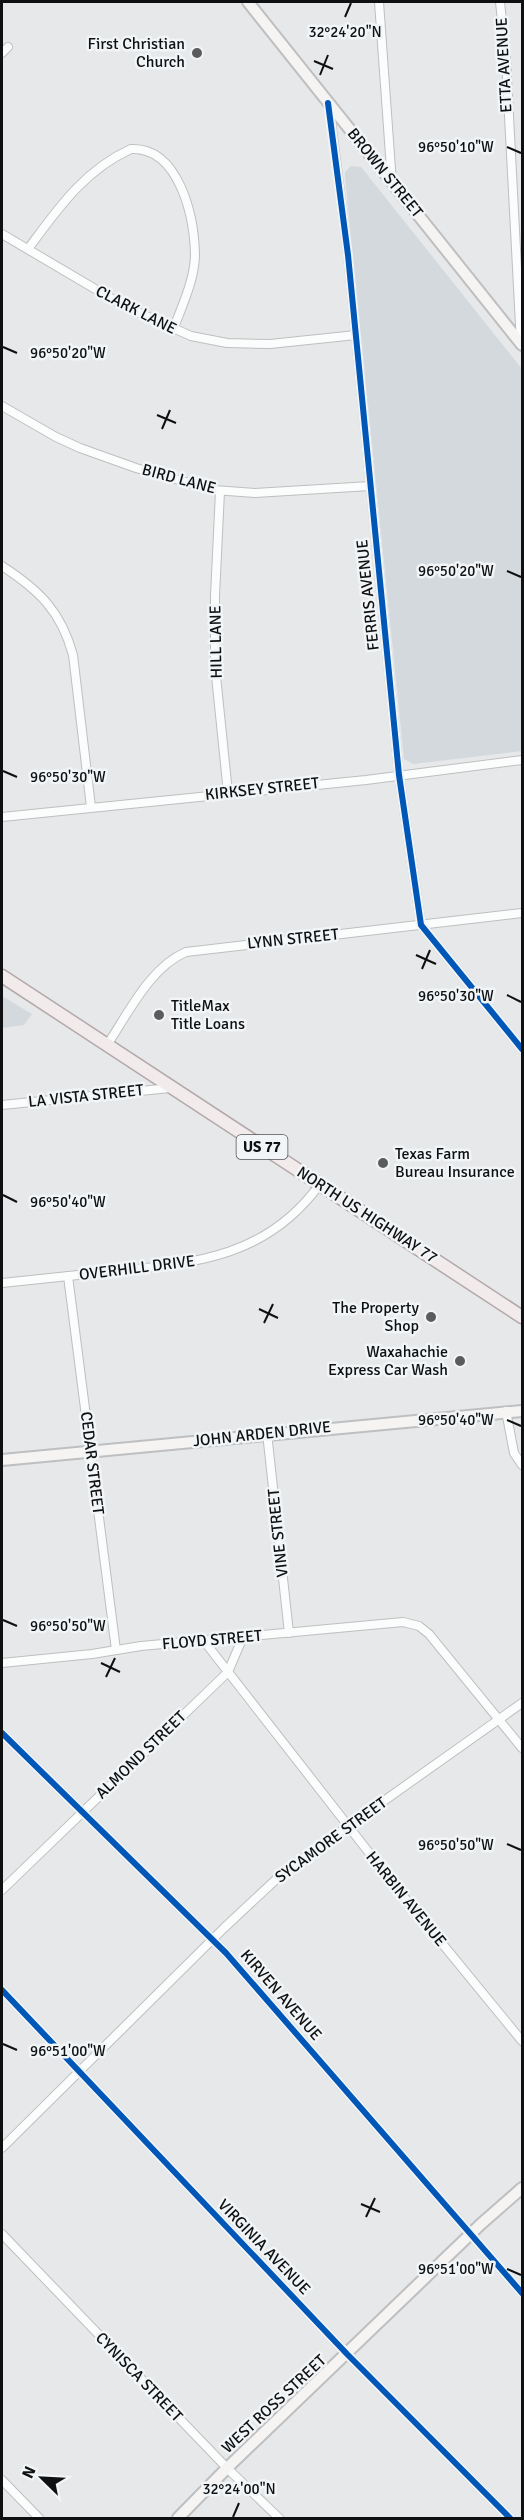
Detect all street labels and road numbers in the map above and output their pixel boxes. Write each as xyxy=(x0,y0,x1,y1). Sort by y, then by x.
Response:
street label: ETTA AVENUE xyxy=(492,17,516,113)
street label: BROWN STREET xyxy=(343,124,427,222)
street label: CLARK LANE xyxy=(92,281,180,339)
street label: BIRD LANE xyxy=(140,460,218,498)
street label: FERRIS AVENUE xyxy=(352,538,384,652)
street label: HILL LANE xyxy=(205,605,227,679)
street label: KIRKSEY STREET xyxy=(204,773,320,805)
street label: LYNN STREET xyxy=(246,924,340,954)
street label: LA VISTA STREET xyxy=(27,1080,145,1112)
road number: US 77 xyxy=(236,1135,288,1159)
street label: NORTH US HIGHWAY 77 xyxy=(293,1162,441,1268)
street label: OVERHILL DRIVE xyxy=(78,1251,196,1285)
street label: CEDAR STREET xyxy=(76,1410,108,1516)
street label: JOHN ARDEN DRIVE xyxy=(192,1417,332,1451)
street label: VINE STREET xyxy=(263,1487,293,1578)
street label: FLOYD STREET xyxy=(161,1626,263,1654)
street label: ALMOND STREET xyxy=(92,1707,191,1803)
street label: SYCAMORE STREET xyxy=(271,1793,391,1887)
street label: HARBIN AVENUE xyxy=(361,1847,451,1951)
street label: KIRVEN AVENUE xyxy=(236,1945,326,2045)
street label: VIRGINIA AVENUE xyxy=(213,2195,315,2299)
street label: CYNISCA STREET xyxy=(91,2328,187,2426)
street label: WEST ROSS STREET xyxy=(218,2350,331,2458)

